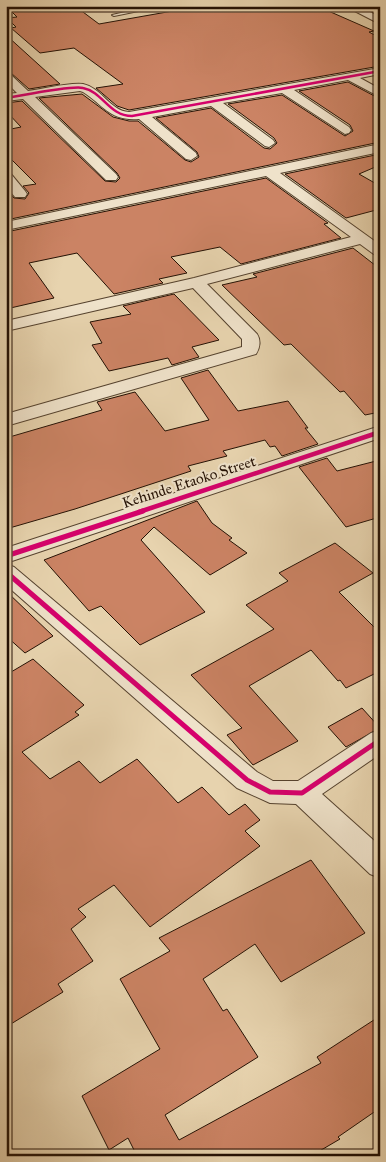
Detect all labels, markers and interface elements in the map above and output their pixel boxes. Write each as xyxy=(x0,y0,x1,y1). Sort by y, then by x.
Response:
street label: Kehinde Etaoko Street xyxy=(120,452,259,512)

